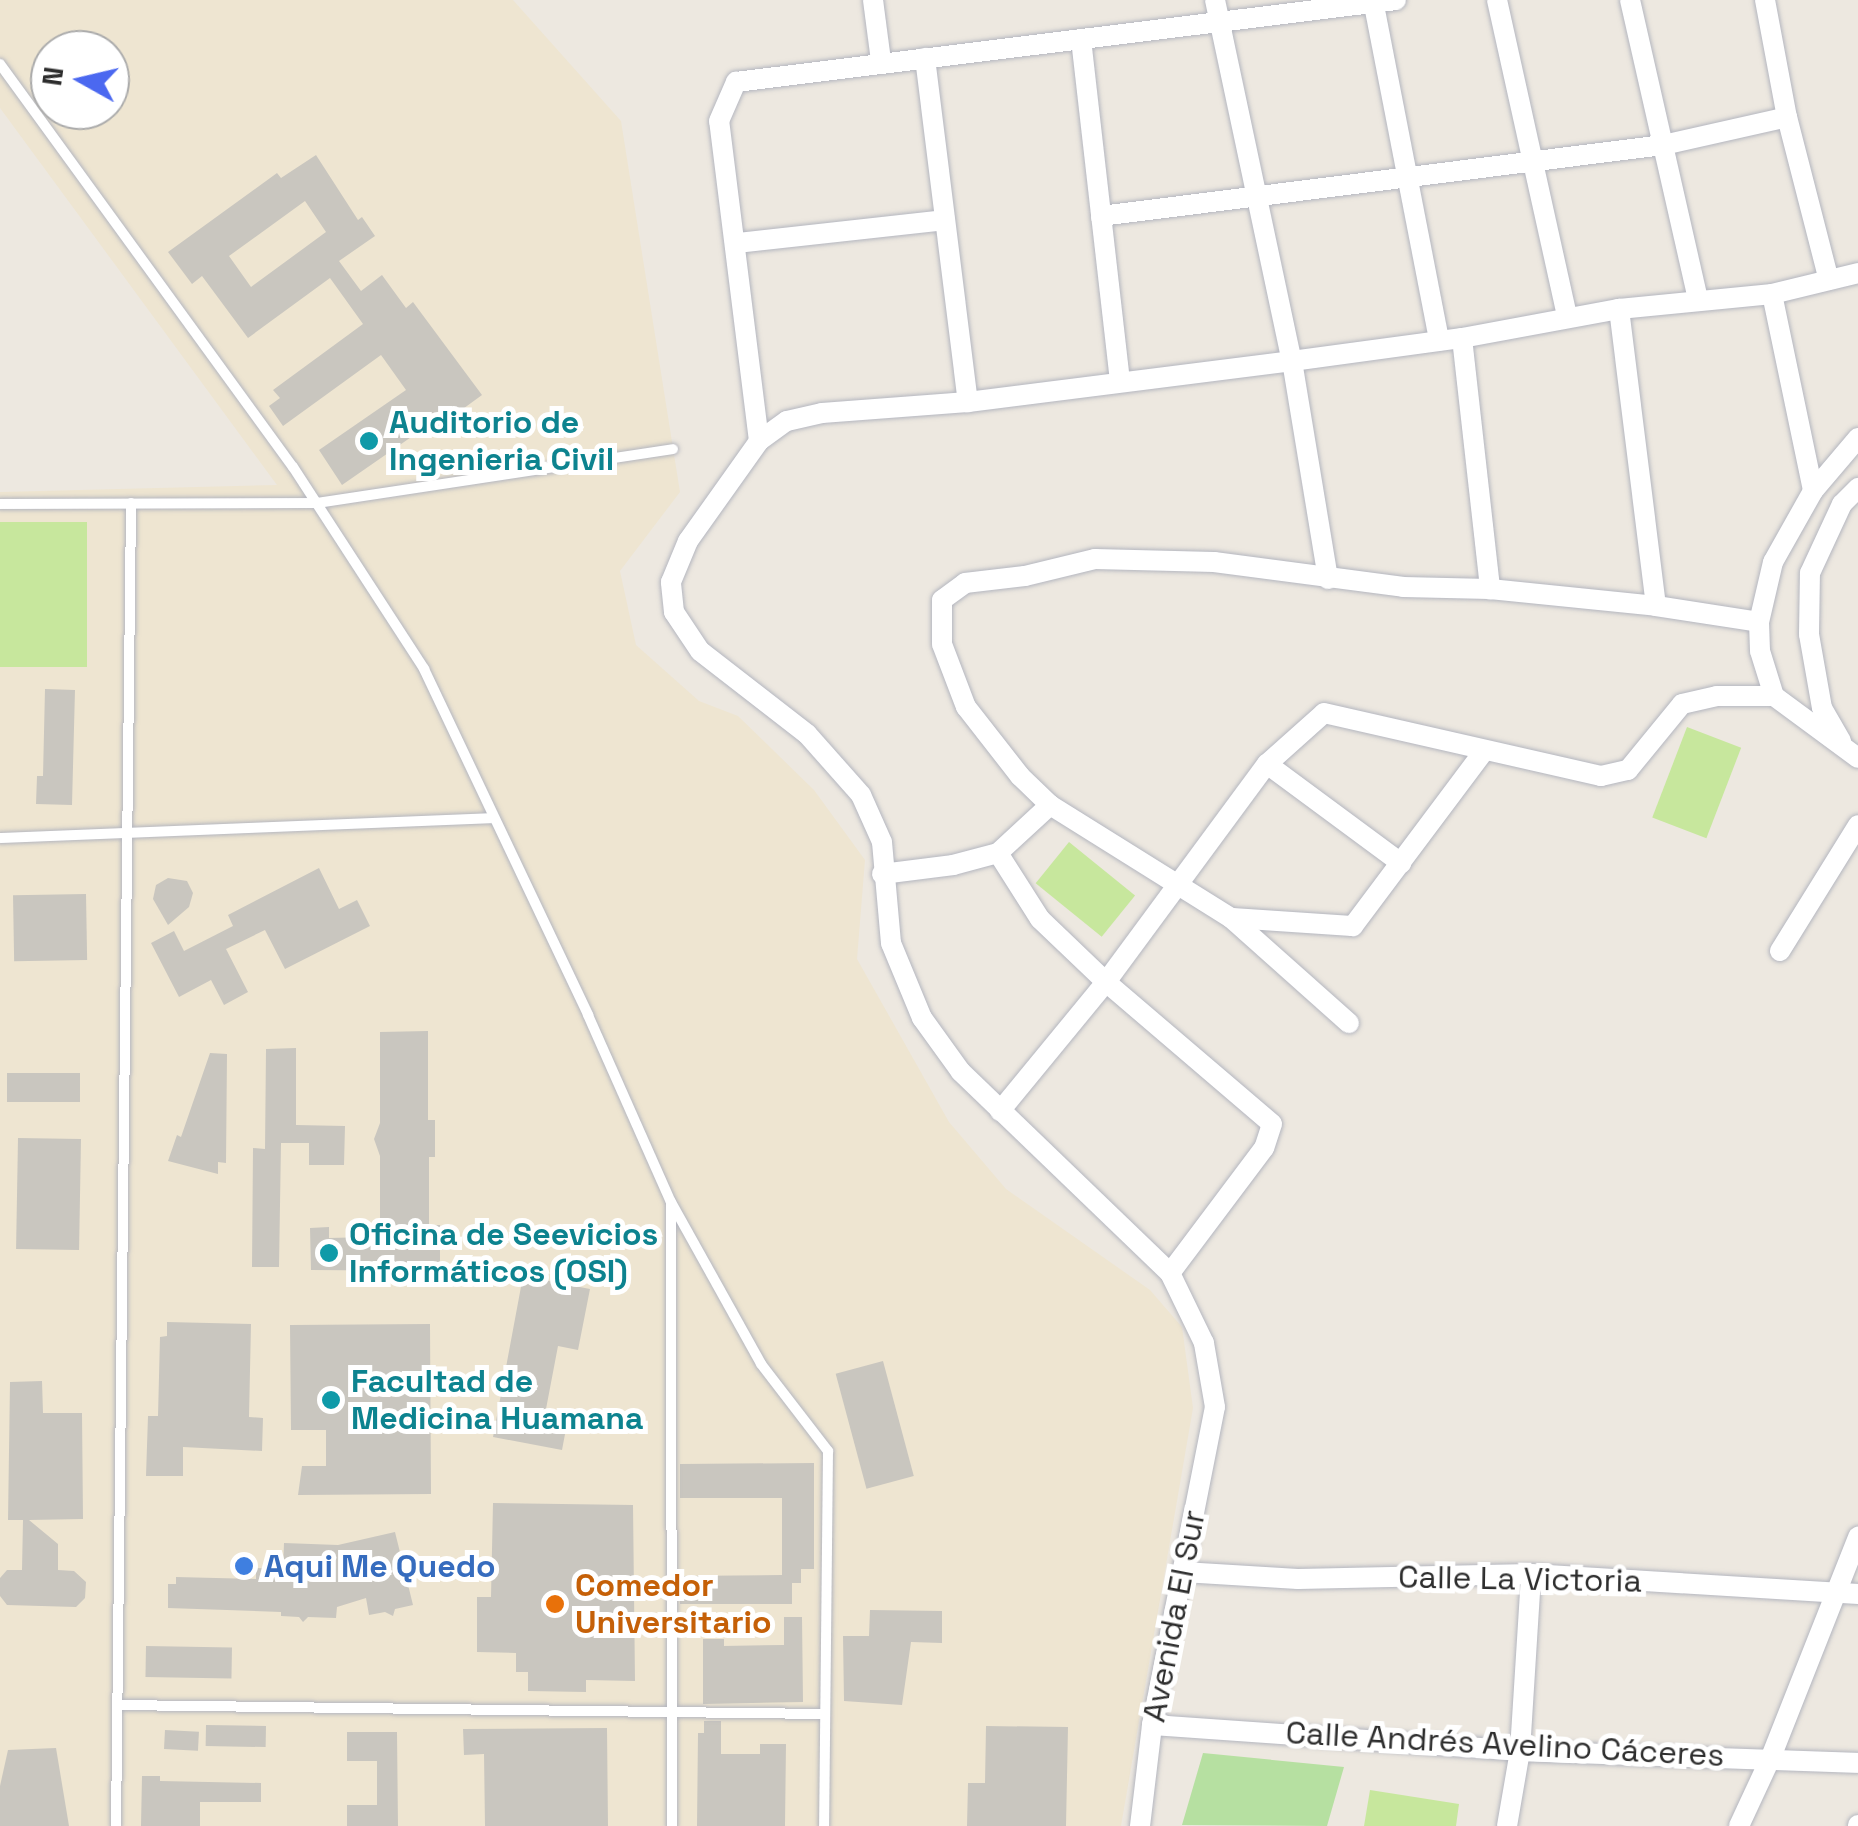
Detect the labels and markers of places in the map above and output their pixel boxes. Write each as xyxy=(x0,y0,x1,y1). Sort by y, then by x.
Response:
place label: Auditorio de Ingenieria Civil xyxy=(389,404,614,479)
marker: Auditorio de Ingenieria Civil xyxy=(358,430,380,452)
place label: Oficina de Seevicios Informáticos (OSI) xyxy=(349,1216,658,1291)
marker: Oficina de Seevicios Informáticos (OSI) xyxy=(318,1242,340,1264)
place label: Facultad de Medicina Huamana xyxy=(351,1363,643,1438)
marker: Facultad de Medicina Huamana xyxy=(320,1389,342,1411)
place label: Aqui Me Quedo xyxy=(264,1547,496,1585)
marker: Aqui Me Quedo xyxy=(233,1555,255,1577)
place label: Comedor Universitario xyxy=(575,1567,772,1642)
marker: Comedor Universitario xyxy=(544,1593,566,1615)

